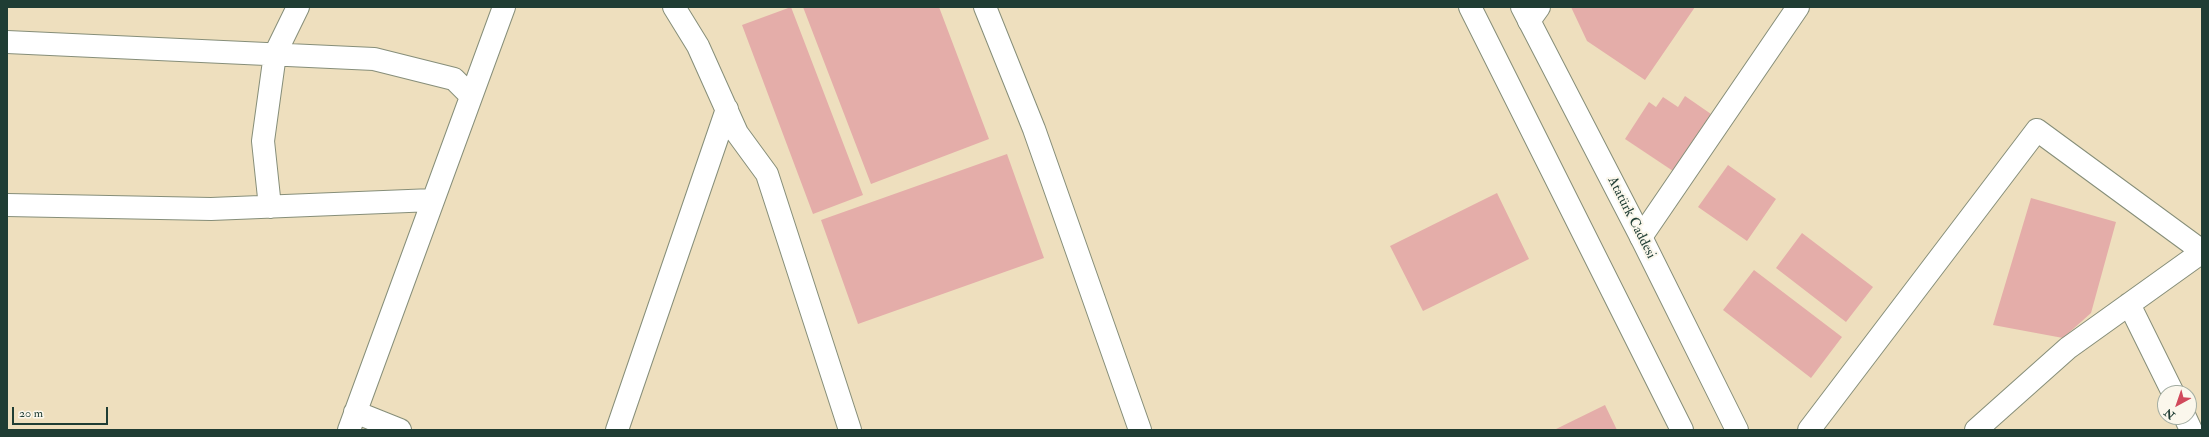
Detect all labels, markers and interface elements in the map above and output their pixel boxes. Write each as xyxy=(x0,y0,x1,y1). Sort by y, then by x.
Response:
street label: Atatürk Caddesi xyxy=(1603,174,1659,262)
north arrow xyxy=(2157,385,2197,425)
scale bar xyxy=(14,399,110,425)
text: 20 m xyxy=(19,406,43,421)
text: N xyxy=(2162,406,2178,422)

